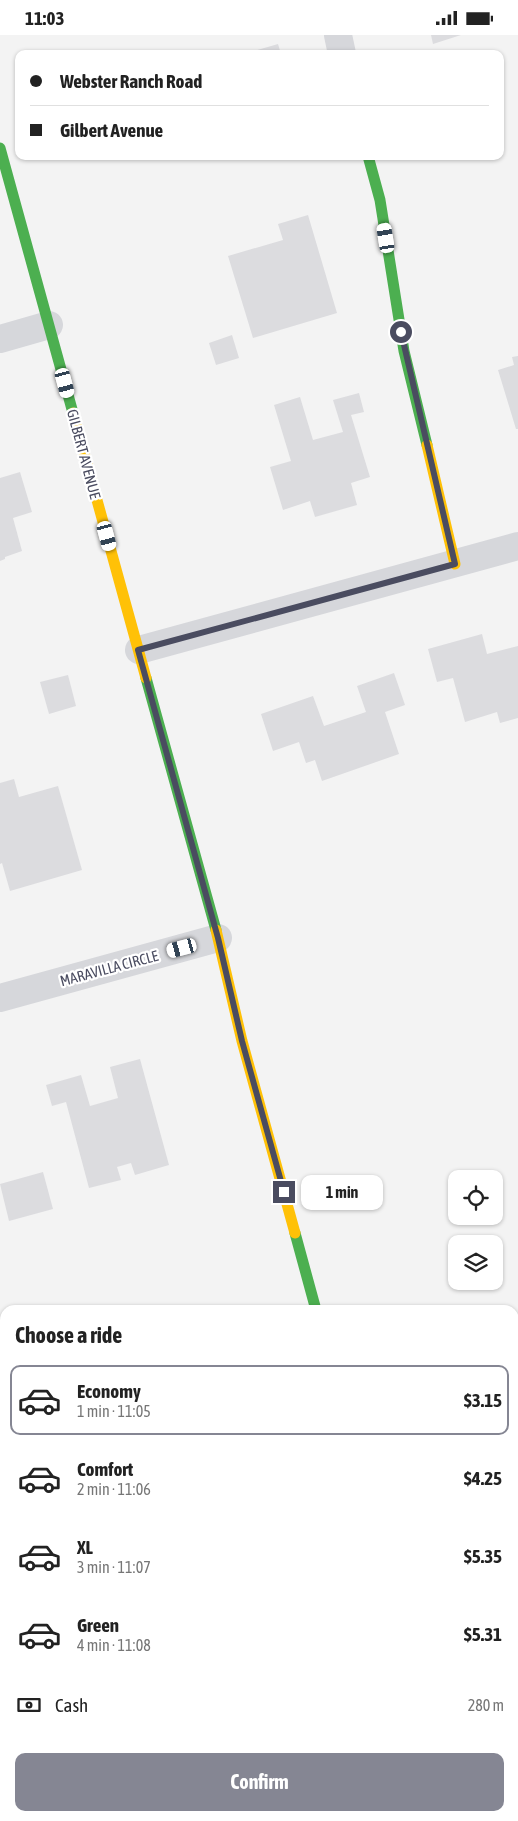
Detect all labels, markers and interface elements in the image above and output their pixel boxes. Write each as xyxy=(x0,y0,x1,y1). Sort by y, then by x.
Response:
text: 11:03 xyxy=(25,7,64,29)
text: Webster Ranch Road xyxy=(60,70,202,92)
text: Gilbert Avenue xyxy=(60,119,163,141)
car xyxy=(376,222,395,254)
route start xyxy=(390,321,412,343)
car xyxy=(53,367,76,399)
street label: GILBERT AVENUE xyxy=(64,407,104,501)
car xyxy=(95,520,118,552)
car xyxy=(165,937,198,959)
street label: MARAVILLA CIRCLE xyxy=(58,947,161,989)
map controls xyxy=(448,1170,503,1290)
button: locate xyxy=(448,1170,503,1225)
callout: 1 min xyxy=(302,1175,384,1209)
route end xyxy=(273,1181,295,1203)
text: 1 min xyxy=(326,1183,358,1201)
button: layers xyxy=(448,1235,503,1290)
text: Choose a ride xyxy=(15,1322,122,1348)
icon: car xyxy=(17,1378,62,1423)
text: Economy xyxy=(77,1380,141,1402)
text: $3.15 xyxy=(464,1389,502,1411)
text: 1 min · 11:05 xyxy=(77,1402,151,1420)
icon: car xyxy=(17,1456,62,1501)
text: Comfort xyxy=(77,1458,133,1480)
text: $4.25 xyxy=(464,1467,502,1489)
text: 2 min · 11:06 xyxy=(77,1480,151,1498)
icon: car xyxy=(17,1534,62,1579)
text: XL xyxy=(77,1536,93,1558)
text: $5.35 xyxy=(464,1545,502,1567)
text: 3 min · 11:07 xyxy=(77,1558,151,1576)
icon: car xyxy=(17,1612,62,1657)
text: Green xyxy=(77,1614,119,1636)
text: $5.31 xyxy=(464,1623,502,1645)
text: 4 min · 11:08 xyxy=(77,1636,151,1654)
icon: cash xyxy=(15,1691,43,1719)
text: Cash xyxy=(55,1694,88,1716)
text: 280 m xyxy=(468,1696,504,1714)
button: Confirm xyxy=(15,1753,504,1811)

